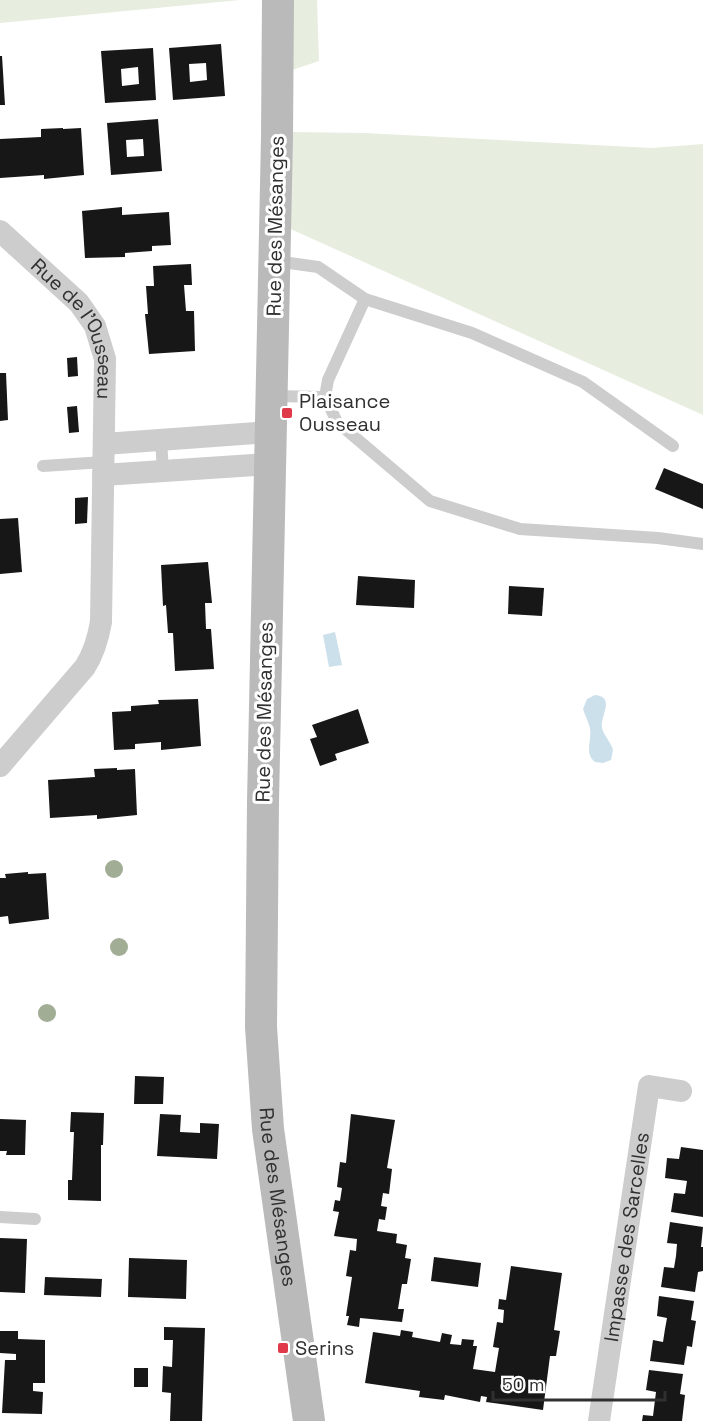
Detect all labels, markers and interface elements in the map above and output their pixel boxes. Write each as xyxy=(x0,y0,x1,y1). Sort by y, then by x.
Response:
street label: Rue des Mésanges xyxy=(260,135,290,317)
street label: Rue de l'Ousseau xyxy=(25,253,119,400)
place label: Plaisance Ousseau xyxy=(299,388,390,437)
marker: Plaisance Ousseau xyxy=(280,406,294,420)
street label: Rue des Mésanges xyxy=(249,621,279,803)
street label: Rue des Mésanges xyxy=(254,1106,303,1288)
street label: Impasse des Sarcelles xyxy=(598,1130,655,1344)
place label: Serins xyxy=(295,1335,354,1361)
marker: Serins xyxy=(276,1341,290,1355)
scale bar xyxy=(493,1364,666,1402)
text: 50 m xyxy=(502,1373,544,1396)

